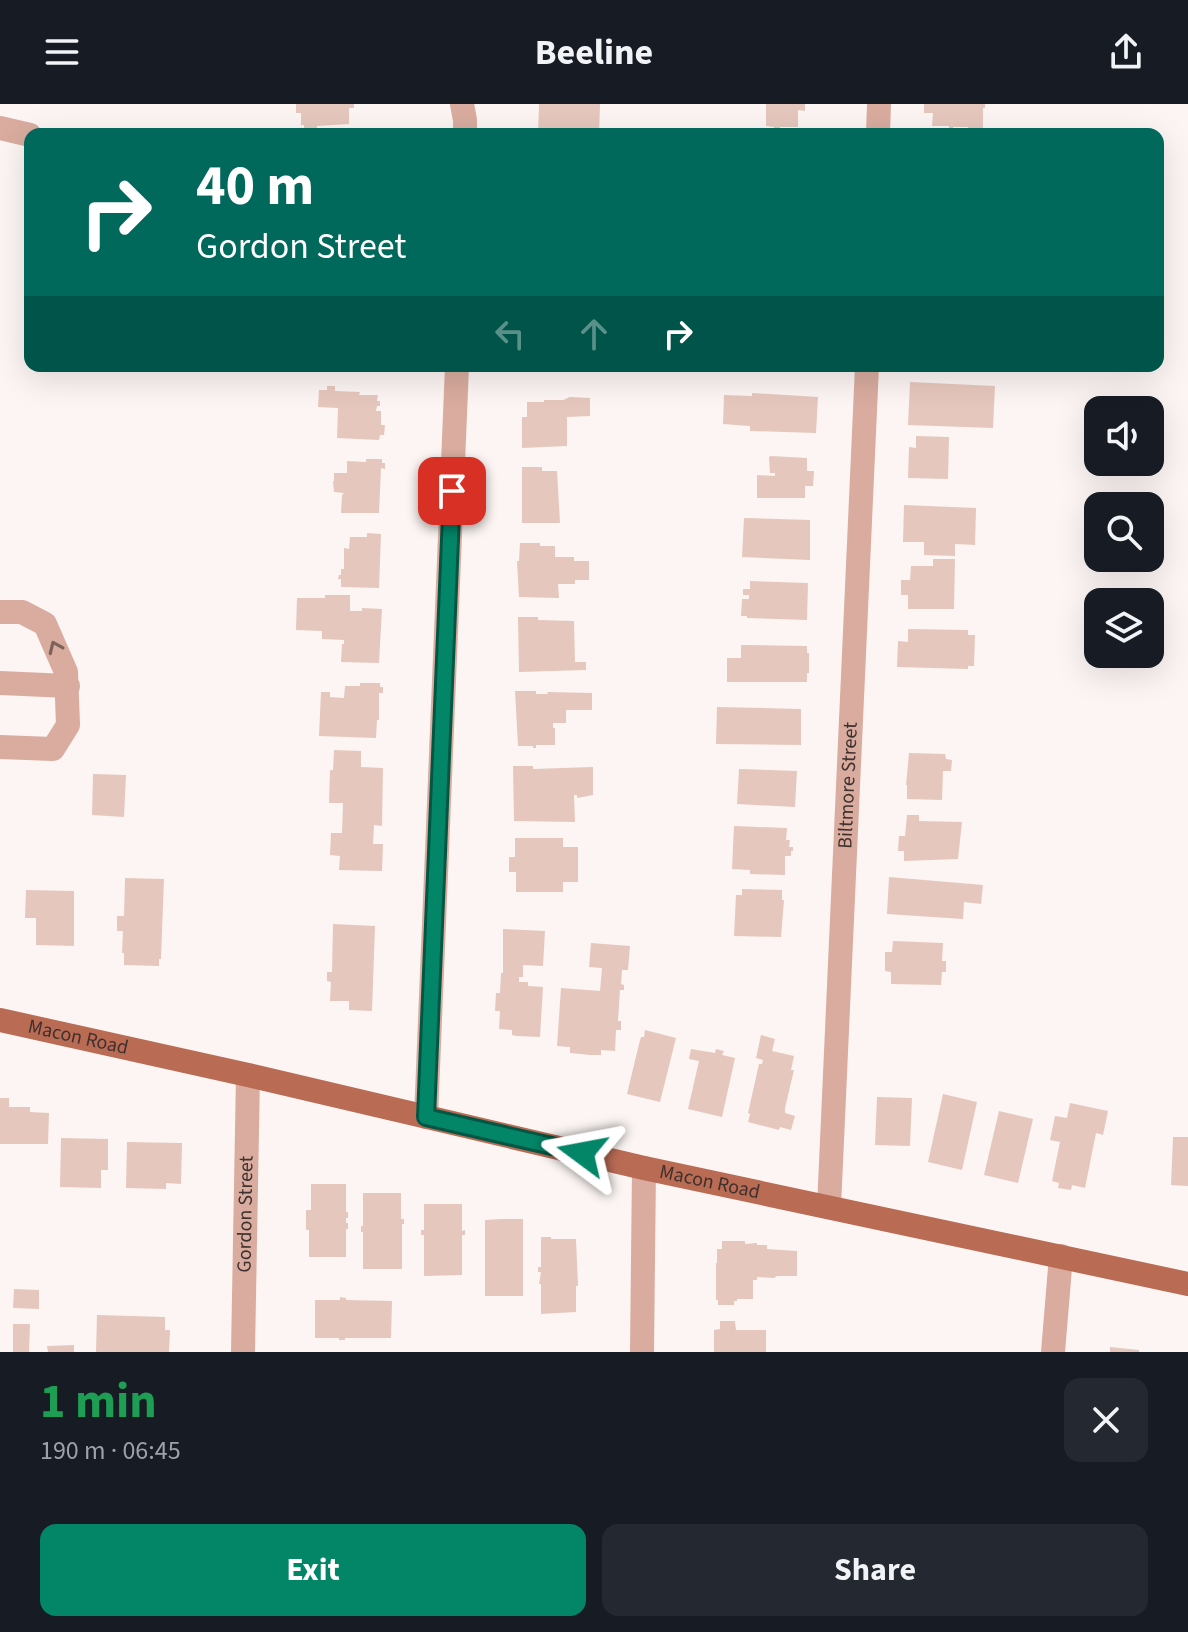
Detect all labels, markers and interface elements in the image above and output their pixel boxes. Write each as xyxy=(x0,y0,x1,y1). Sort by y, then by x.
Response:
text: Beeline xyxy=(535,27,653,78)
icon: menu xyxy=(40,30,84,74)
icon: share xyxy=(1104,30,1148,74)
text: 40 m xyxy=(196,147,314,226)
icon: right xyxy=(64,160,168,264)
text: Gordon Street xyxy=(196,221,406,272)
icon: left xyxy=(488,312,532,356)
icon: ahead xyxy=(572,312,616,356)
icon: right xyxy=(656,312,700,356)
map controls xyxy=(1084,396,1164,668)
button: sound xyxy=(1084,396,1164,476)
pin xyxy=(418,457,486,525)
icon: arrive xyxy=(430,469,474,513)
button: search xyxy=(1084,492,1164,572)
button: layers xyxy=(1084,588,1164,668)
one-way arrow xyxy=(49,641,65,655)
street label: Biltmore Street xyxy=(831,721,865,849)
street label: Macon Road xyxy=(25,1013,131,1062)
position arrow xyxy=(540,1111,624,1195)
street label: Gordon Street xyxy=(230,1155,261,1273)
street label: Macon Road xyxy=(657,1158,763,1206)
text: 1 min xyxy=(40,1368,157,1436)
button: close xyxy=(1064,1378,1148,1462)
text: 190 m · 06:45 xyxy=(40,1432,181,1469)
button: Exit xyxy=(40,1524,586,1616)
button: Share xyxy=(602,1524,1148,1616)

